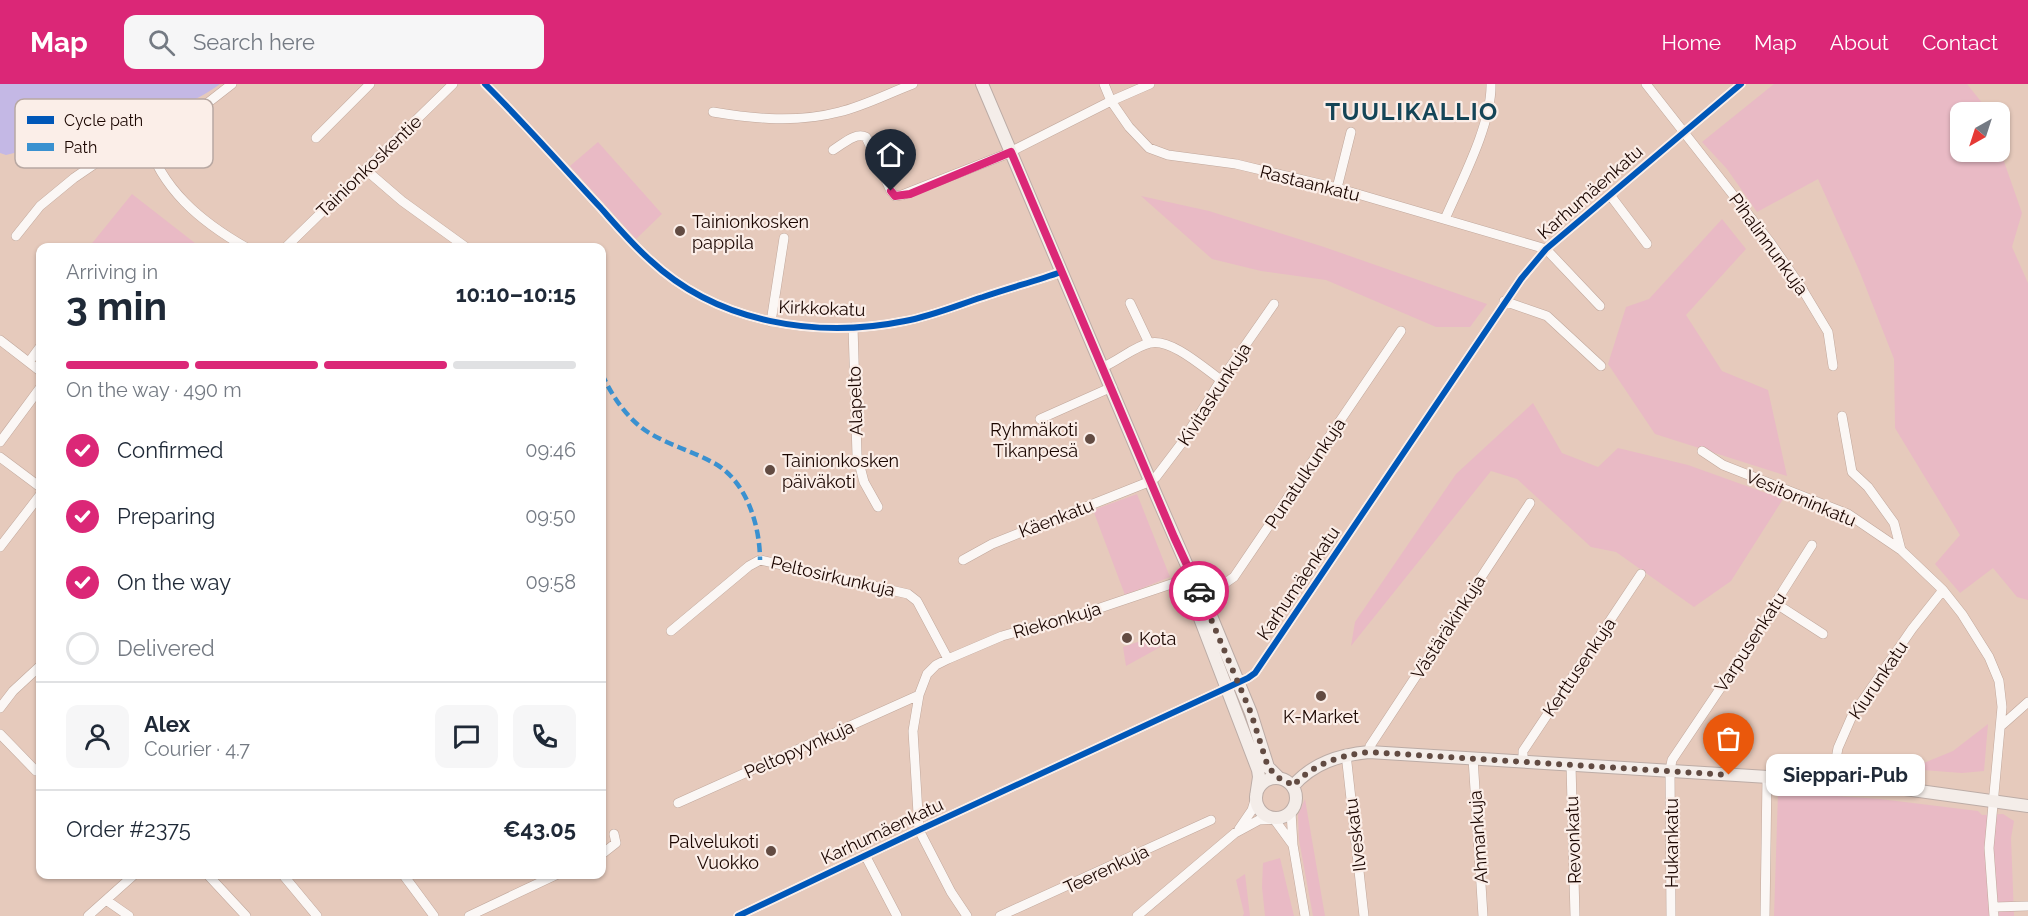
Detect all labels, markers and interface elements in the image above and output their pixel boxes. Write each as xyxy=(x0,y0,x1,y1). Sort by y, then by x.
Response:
search box xyxy=(124,15,544,69)
text: Map xyxy=(30,26,88,59)
icon: search xyxy=(145,26,178,59)
text: Search here xyxy=(193,29,315,55)
text: Home xyxy=(1662,30,1721,55)
text: Map xyxy=(1754,30,1797,55)
text: About xyxy=(1830,30,1889,55)
text: Contact xyxy=(1922,30,1998,55)
district label: TUULIKALLIO xyxy=(1325,97,1499,126)
legend xyxy=(15,99,213,168)
north arrow xyxy=(1950,102,2010,162)
map controls xyxy=(1950,102,2010,162)
street label: Tainionkoskentie xyxy=(312,110,426,221)
text: Cycle path xyxy=(64,111,143,130)
pin xyxy=(865,129,916,191)
text: Path xyxy=(64,138,97,157)
icon: home xyxy=(874,138,907,171)
street label: Karhumäenkatu xyxy=(1533,141,1647,243)
street label: Rastaankatu xyxy=(1258,160,1362,206)
street label: Pihalinnunkuja xyxy=(1725,189,1813,299)
place label: Tainionkosken pappila xyxy=(692,211,809,253)
marker: Tainionkosken pappila xyxy=(673,224,687,238)
text: Arriving in xyxy=(66,260,158,284)
text: 10:10–10:15 xyxy=(456,281,576,307)
text: 3 min xyxy=(66,283,167,329)
street label: Kirkkokatu xyxy=(778,296,866,320)
street label: Kivitaskunkuja xyxy=(1173,339,1255,449)
street label: Alapelto xyxy=(843,365,867,436)
text: On the way · 490 m xyxy=(66,378,242,402)
street label: Punatulkunkuja xyxy=(1260,414,1350,532)
place label: Ryhmäkoti Tikanpesä xyxy=(990,419,1078,461)
marker: Ryhmäkoti Tikanpesä xyxy=(1083,432,1097,446)
icon: check xyxy=(66,434,99,467)
text: Confirmed xyxy=(117,437,224,463)
text: 09:46 xyxy=(525,438,576,462)
place label: Tainionkosken päiväkoti xyxy=(782,450,899,492)
marker: Tainionkosken päiväkoti xyxy=(763,463,777,477)
street label: Vesitorninkatu xyxy=(1743,465,1859,531)
street label: Käenkatu xyxy=(1016,494,1096,542)
icon: check xyxy=(66,500,99,533)
text: Preparing xyxy=(117,503,215,529)
text: 09:50 xyxy=(525,504,576,528)
street label: Karhumäenkatu xyxy=(1252,522,1344,644)
street label: Peltosirkunkuja xyxy=(769,552,897,600)
courier xyxy=(1169,561,1229,621)
icon: check xyxy=(66,566,99,599)
text: On the way xyxy=(117,569,231,595)
text: 09:58 xyxy=(526,570,576,594)
street label: Västäräkinkuja xyxy=(1407,571,1489,683)
icon: car xyxy=(1183,575,1216,608)
street label: Varpusenkatu xyxy=(1710,588,1790,696)
street label: Riekonkuja xyxy=(1011,597,1103,643)
street label: Kerttusenkuja xyxy=(1538,614,1620,720)
place label: Kota xyxy=(1139,628,1176,649)
marker: Kota xyxy=(1120,631,1134,645)
text: Delivered xyxy=(117,635,215,661)
street label: Kiurunkatu xyxy=(1844,637,1912,723)
marker: K-Market xyxy=(1314,689,1328,703)
button: person xyxy=(66,705,129,768)
button: chat xyxy=(435,705,498,768)
button: phone xyxy=(513,705,576,768)
place label: K-Market xyxy=(1283,706,1359,727)
text: Alex xyxy=(144,711,190,737)
pin xyxy=(1703,713,1754,775)
street label: Peltopyynkuja xyxy=(741,715,857,783)
icon: bag xyxy=(1712,722,1745,755)
text: Courier · 4.7 xyxy=(144,737,250,761)
callout: Sieppari-Pub xyxy=(1765,754,1924,796)
text: Sieppari-Pub xyxy=(1783,763,1908,787)
street label: Ahmankuja xyxy=(1464,790,1492,884)
street label: Karhumäenkatu xyxy=(818,794,946,868)
street label: Revonkatu xyxy=(1561,796,1585,884)
street label: Ilveskatu xyxy=(1340,797,1370,873)
street label: Hukankatu xyxy=(1661,798,1682,888)
text: Order #2375 xyxy=(66,816,191,842)
text: €43.05 xyxy=(503,816,576,842)
place label: Palvelukoti Vuokko xyxy=(669,831,759,873)
street label: Teerenkuja xyxy=(1060,840,1152,898)
marker: Palvelukoti Vuokko xyxy=(764,844,778,858)

